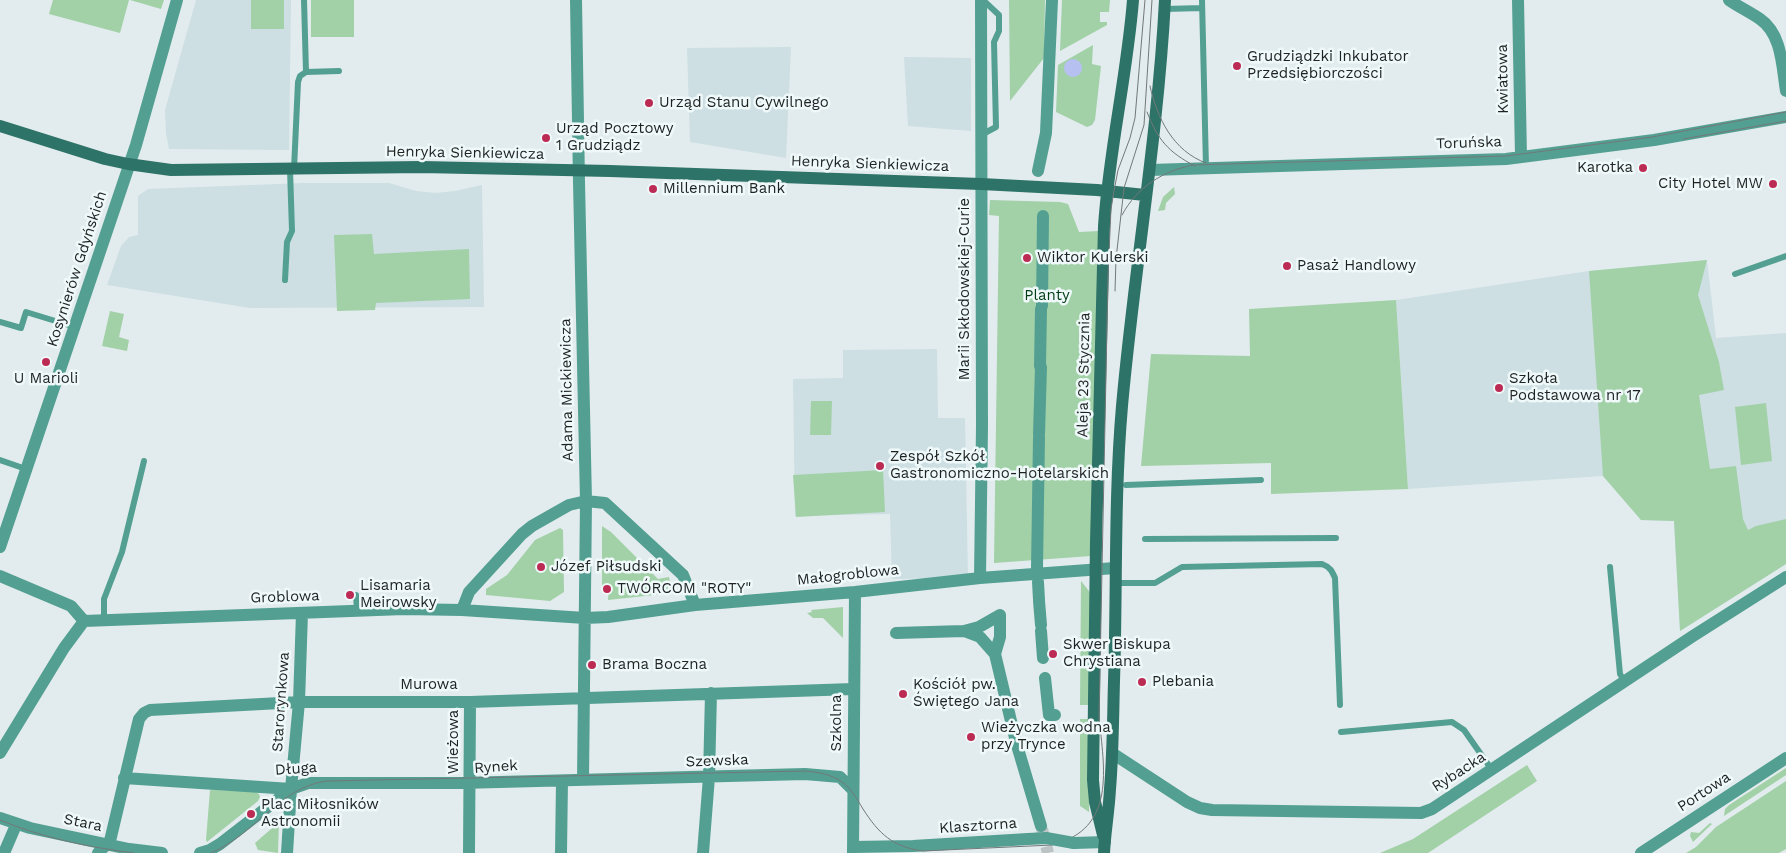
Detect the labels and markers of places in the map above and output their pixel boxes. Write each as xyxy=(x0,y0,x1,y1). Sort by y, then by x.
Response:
place label: Grudziądzki Inkubator Przedsiębiorczości xyxy=(1247,48,1409,83)
marker: Grudziądzki Inkubator Przedsiębiorczości xyxy=(1231,60,1243,72)
place label: Urząd Stanu Cywilnego xyxy=(659,94,829,112)
marker: Urząd Stanu Cywilnego xyxy=(643,97,655,109)
place label: Urząd Pocztowy 1 Grudziądz xyxy=(556,120,673,155)
marker: Urząd Pocztowy 1 Grudziądz xyxy=(540,132,552,144)
place label: Karotka xyxy=(1577,159,1633,177)
marker: Karotka xyxy=(1637,162,1649,174)
place label: City Hotel MW xyxy=(1658,175,1763,193)
marker: City Hotel MW xyxy=(1767,178,1779,190)
place label: Millennium Bank xyxy=(663,180,785,198)
marker: Millennium Bank xyxy=(647,183,659,195)
place label: Wiktor Kulerski xyxy=(1037,249,1149,267)
marker: Wiktor Kulerski xyxy=(1021,252,1033,264)
place label: Pasaż Handlowy xyxy=(1297,257,1416,275)
marker: Pasaż Handlowy xyxy=(1281,260,1293,272)
marker: U Marioli xyxy=(40,356,52,368)
place label: U Marioli xyxy=(14,370,78,388)
place label: Szkoła Podstawowa nr 17 xyxy=(1509,370,1641,405)
marker: Szkoła Podstawowa nr 17 xyxy=(1493,382,1505,394)
place label: Zespół Szkół Gastronomiczno-Hotelarskich xyxy=(890,448,1109,483)
marker: Zespół Szkół Gastronomiczno-Hotelarskich xyxy=(874,460,886,472)
place label: Józef Piłsudski xyxy=(551,558,661,576)
marker: Józef Piłsudski xyxy=(535,561,547,573)
place label: Lisamaria Meirowsky xyxy=(360,577,436,612)
place label: TWÓRCOM "ROTY" xyxy=(617,580,751,598)
marker: TWÓRCOM "ROTY" xyxy=(601,583,613,595)
marker: Lisamaria Meirowsky xyxy=(344,589,356,601)
place label: Skwer Biskupa Chrystiana xyxy=(1063,636,1171,671)
marker: Skwer Biskupa Chrystiana xyxy=(1047,648,1059,660)
place label: Brama Boczna xyxy=(602,656,707,674)
marker: Brama Boczna xyxy=(586,659,598,671)
place label: Plebania xyxy=(1152,673,1214,691)
place label: Kościół pw. Świętego Jana xyxy=(913,676,1019,711)
marker: Plebania xyxy=(1136,676,1148,688)
marker: Kościół pw. Świętego Jana xyxy=(897,688,909,700)
place label: Wieżyczka wodna przy Trynce xyxy=(981,719,1111,754)
marker: Wieżyczka wodna przy Trynce xyxy=(965,731,977,743)
place label: Plac Miłosników Astronomii xyxy=(261,796,379,831)
marker: Plac Miłosników Astronomii xyxy=(245,808,257,820)

